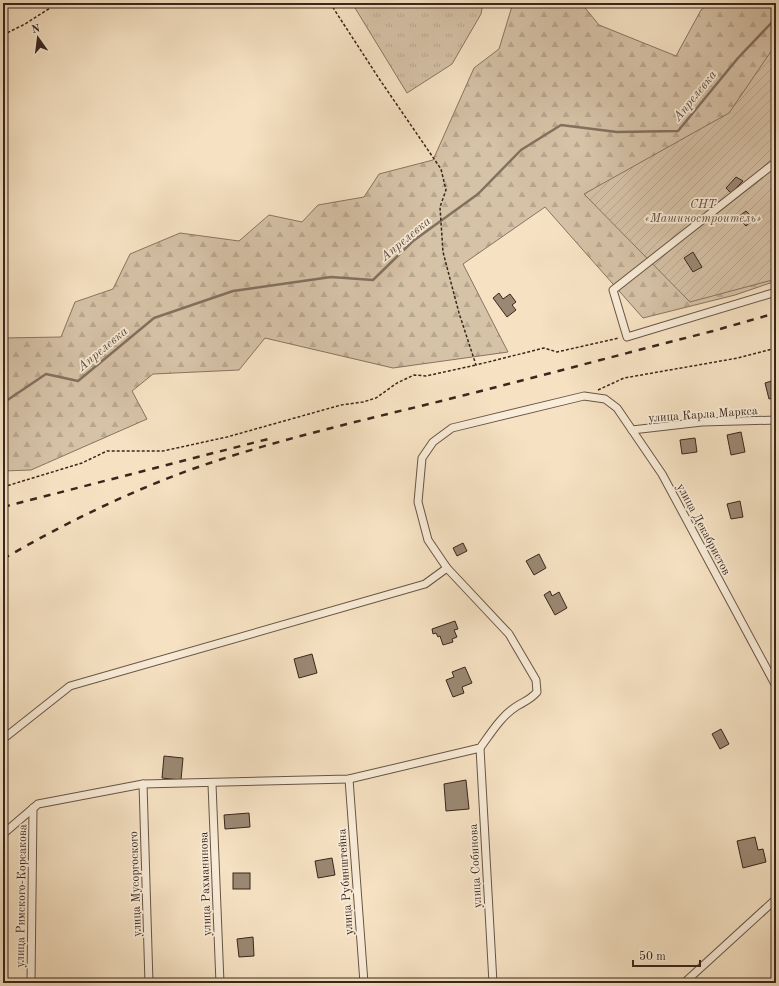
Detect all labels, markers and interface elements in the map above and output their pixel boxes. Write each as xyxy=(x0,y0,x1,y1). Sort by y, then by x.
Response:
north arrow xyxy=(18,18,58,58)
text: N xyxy=(31,23,42,36)
water label: Апрелевка xyxy=(670,68,719,125)
park label: СНТ «Машиностроитель» xyxy=(645,199,761,225)
water label: Апрелевка xyxy=(378,215,434,264)
water label: Апрелевка xyxy=(75,325,131,374)
street label: улица Карла Маркса xyxy=(648,405,758,425)
street label: улица Декабристов xyxy=(674,482,732,577)
street label: улица Собинова xyxy=(468,823,484,909)
street label: улица Римского-Корсакова xyxy=(15,824,29,968)
street label: улица Рубинштейна xyxy=(336,828,356,936)
street label: улица Мусоргоского xyxy=(128,831,144,937)
street label: улица Рахманинова xyxy=(198,831,214,936)
scale bar xyxy=(633,942,700,968)
text: 50 m xyxy=(639,950,666,963)

